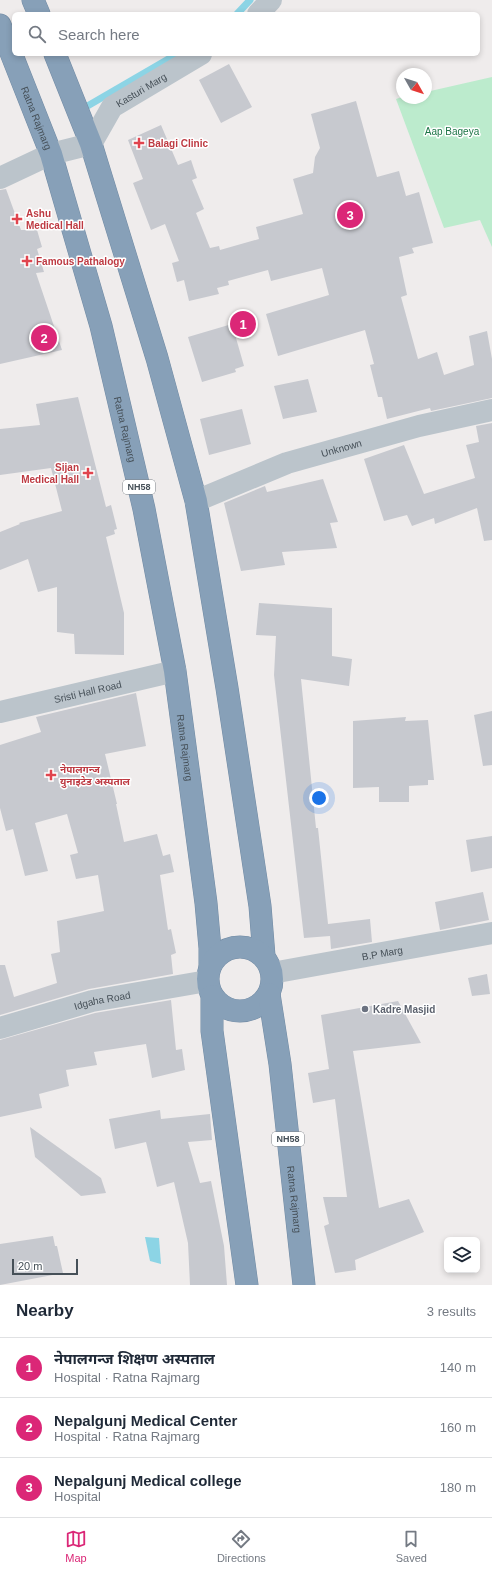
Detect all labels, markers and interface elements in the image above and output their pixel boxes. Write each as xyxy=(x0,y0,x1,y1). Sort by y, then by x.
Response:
search box xyxy=(12,12,480,56)
icon: search xyxy=(26,23,48,45)
text: Search here xyxy=(58,26,140,43)
north arrow xyxy=(396,68,432,104)
street label: Kasturi Marg xyxy=(114,70,168,109)
street label: Ratna Rajmarg xyxy=(19,85,54,151)
park label: Aap Bageya xyxy=(425,126,480,137)
marker: Balagi Clinic xyxy=(133,137,145,149)
place label: Balagi Clinic xyxy=(148,138,208,149)
pin: 3 xyxy=(337,200,363,230)
place label: Ashu Medical Hall xyxy=(26,208,84,231)
marker: Ashu Medical Hall xyxy=(11,213,23,225)
marker: Famous Pathalogy xyxy=(21,255,33,267)
place label: Famous Pathalogy xyxy=(36,256,125,267)
pin: 1 xyxy=(230,309,256,339)
pin: 2 xyxy=(31,323,57,353)
street label: Ratna Rajmarg xyxy=(112,395,138,463)
street label: Unknown xyxy=(320,437,363,459)
place label: Sijan Medical Hall xyxy=(21,462,79,485)
marker: Sijan Medical Hall xyxy=(82,467,94,479)
road number: NH58 xyxy=(123,480,155,494)
street label: Sristi Hall Road xyxy=(53,678,122,705)
street label: Ratna Rajmarg xyxy=(175,713,195,782)
place label: नेपालगन्ज युनाइटेड अस्पताल xyxy=(60,763,131,788)
marker: नेपालगन्ज युनाइटेड अस्पताल xyxy=(45,769,57,781)
your location xyxy=(309,788,329,808)
street label: B.P Marg xyxy=(361,944,404,962)
street label: Idgaha Road xyxy=(73,989,131,1011)
marker: Kadre Masjid xyxy=(360,1004,370,1014)
place label: Kadre Masjid xyxy=(373,1004,435,1015)
road number: NH58 xyxy=(272,1132,304,1146)
street label: Ratna Rajmarg xyxy=(286,1165,304,1233)
map controls xyxy=(444,1237,480,1273)
button: layers xyxy=(444,1237,480,1273)
scale bar xyxy=(12,1257,78,1276)
text: 20 m xyxy=(18,1260,42,1272)
text: Nearby xyxy=(16,1301,74,1320)
text: 3 results xyxy=(427,1304,476,1319)
text: नेपालगन्ज शिक्षण अस्पताल xyxy=(54,1350,215,1367)
text: 1 xyxy=(25,1360,33,1375)
text: 140 m xyxy=(440,1360,476,1375)
text: Hospital · Ratna Rajmarg xyxy=(54,1370,200,1385)
text: Nepalgunj Medical Center xyxy=(54,1412,237,1429)
text: 2 xyxy=(25,1420,33,1435)
text: 160 m xyxy=(440,1420,476,1435)
text: Hospital · Ratna Rajmarg xyxy=(54,1429,200,1444)
text: Nepalgunj Medical college xyxy=(54,1472,242,1489)
text: 3 xyxy=(25,1480,33,1495)
text: 180 m xyxy=(440,1480,476,1495)
text: Hospital xyxy=(54,1489,101,1504)
tab: Map xyxy=(65,1528,87,1564)
tab: Directions xyxy=(217,1528,266,1564)
tab: Saved xyxy=(396,1528,427,1564)

